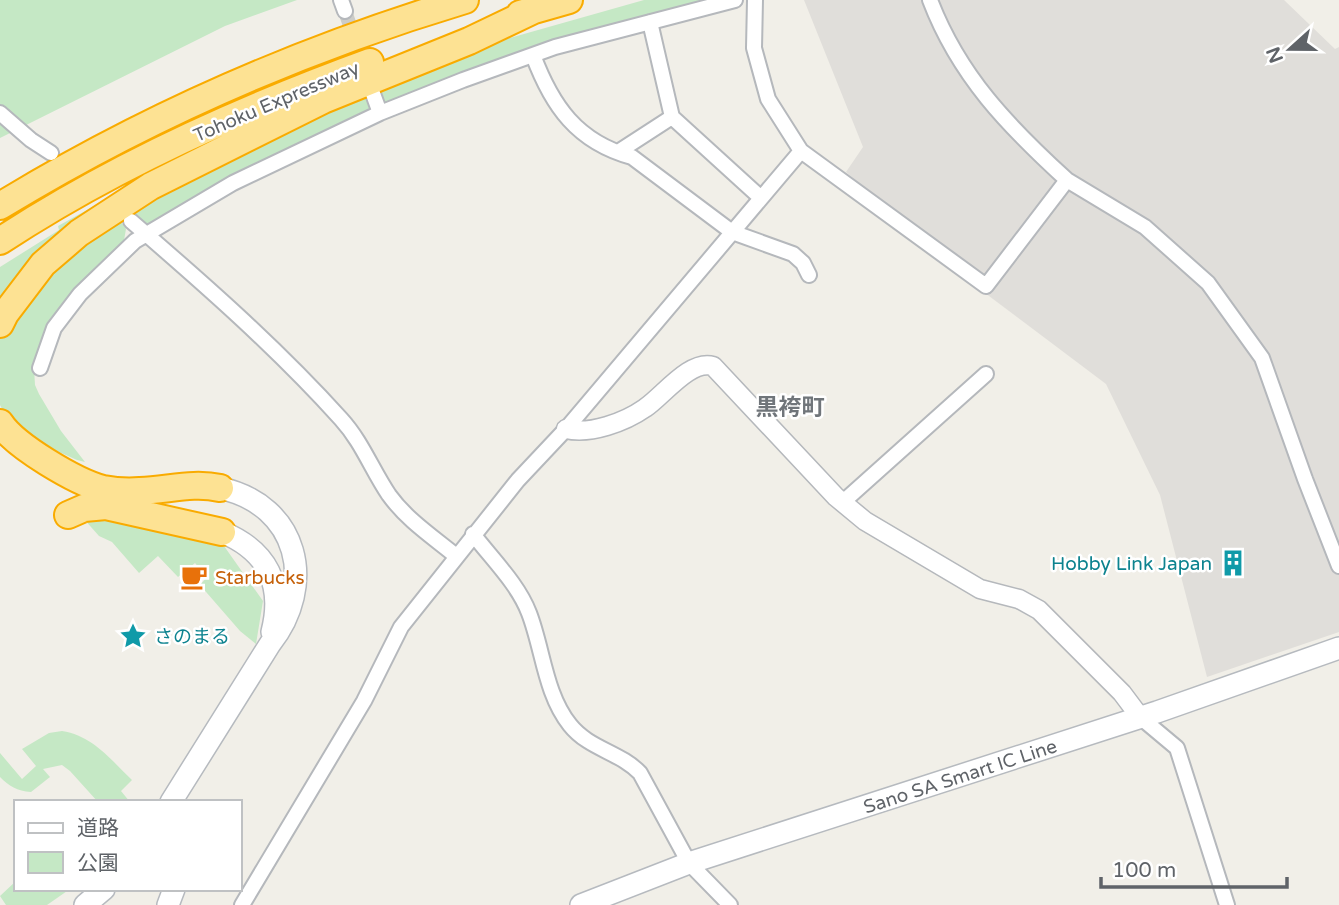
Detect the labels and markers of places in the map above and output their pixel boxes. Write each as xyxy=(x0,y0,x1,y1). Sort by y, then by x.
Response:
building icon: Hobby Link Japan xyxy=(1218,548,1248,578)
place label: Hobby Link Japan xyxy=(1051,553,1212,575)
cafe icon: Starbucks xyxy=(179,562,209,592)
place label: Starbucks xyxy=(215,567,305,589)
place icon: さのまる xyxy=(118,621,148,651)
place label: さのまる xyxy=(154,626,230,648)

